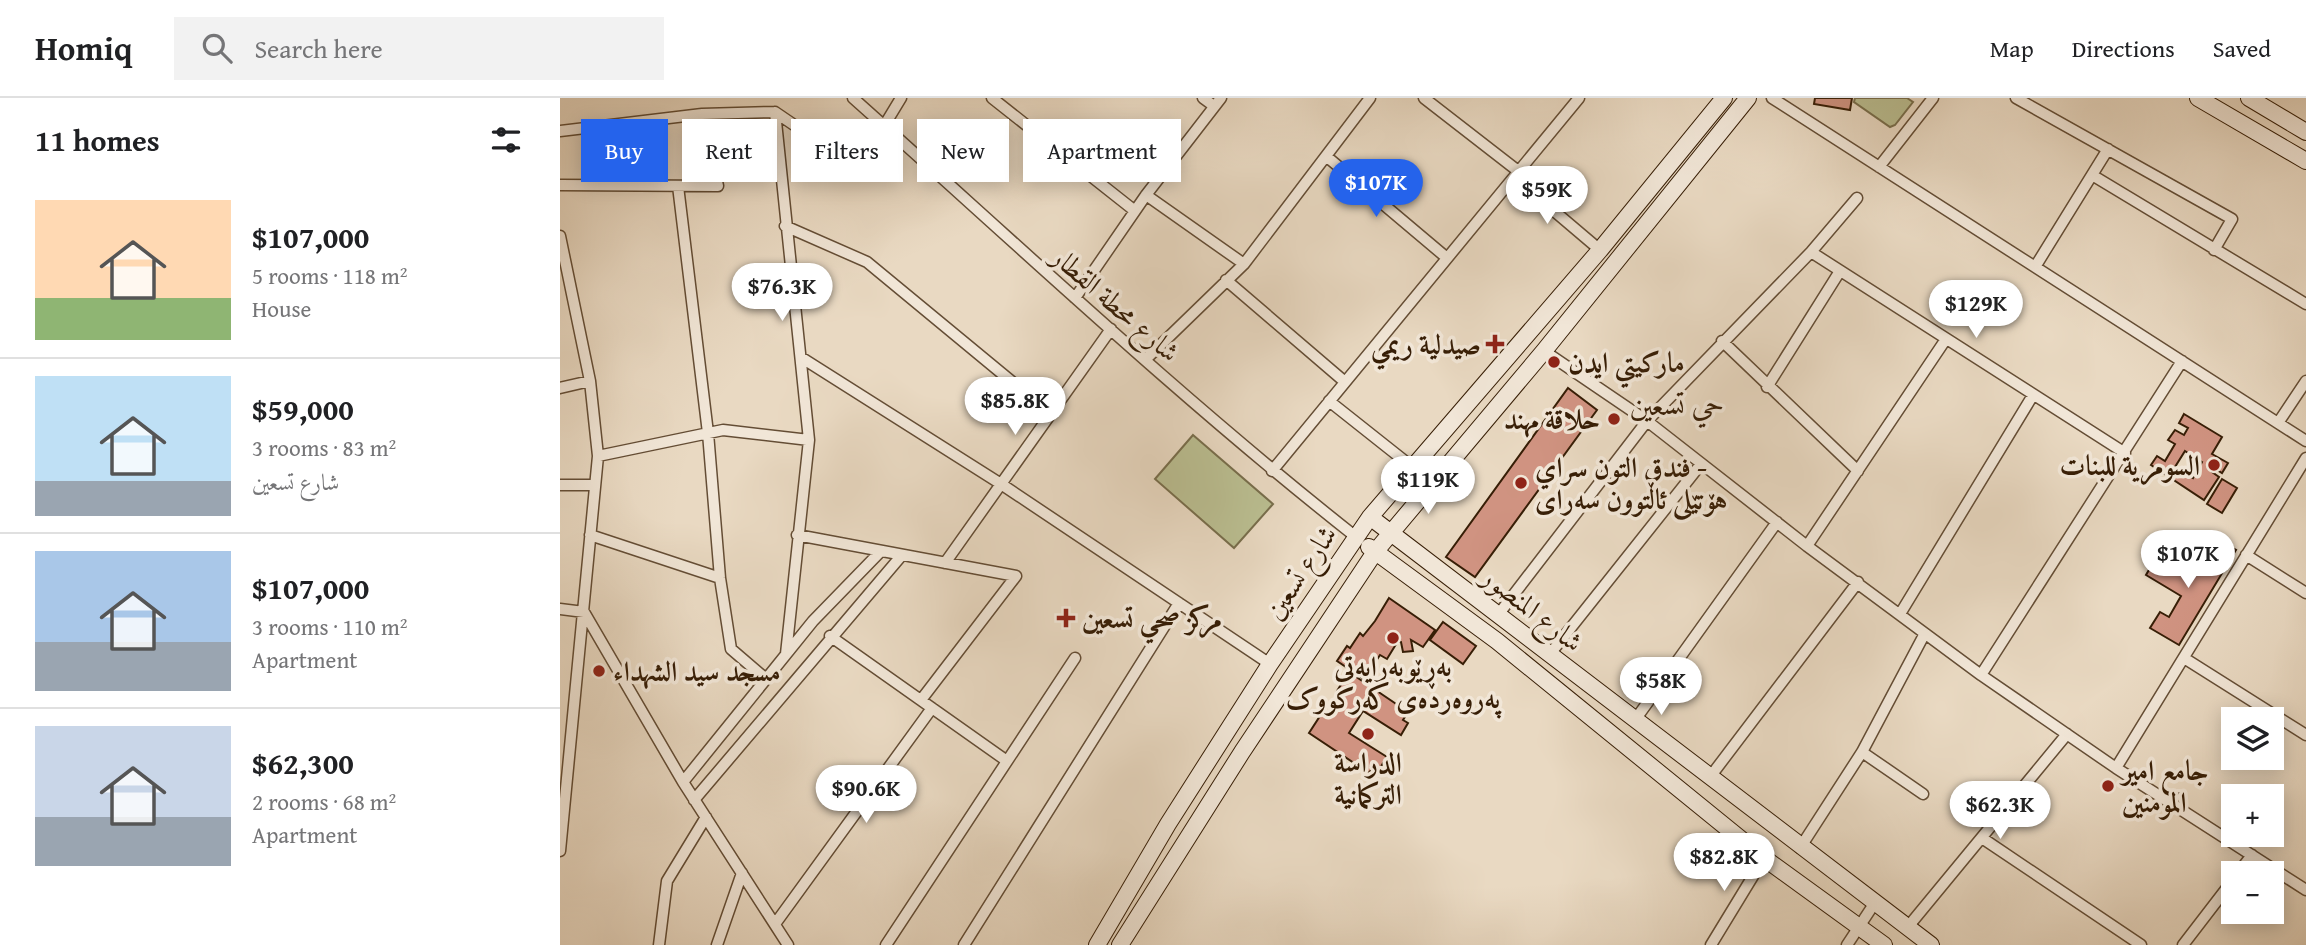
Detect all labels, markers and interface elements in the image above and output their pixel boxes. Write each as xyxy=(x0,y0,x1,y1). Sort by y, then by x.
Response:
search box xyxy=(174,17,664,80)
text: Homiq xyxy=(35,24,132,72)
icon: search xyxy=(198,29,236,67)
text: Search here xyxy=(254,29,383,68)
text: Map xyxy=(1990,31,2034,66)
text: Directions xyxy=(2072,31,2175,66)
text: Saved xyxy=(2213,31,2271,66)
text: 11 homes xyxy=(35,118,160,162)
chip: Buy xyxy=(581,119,668,182)
chip: Rent xyxy=(682,119,777,182)
chip: Filters xyxy=(791,119,903,182)
chip: New xyxy=(917,119,1009,182)
chip: Apartment xyxy=(1023,119,1181,182)
icon: filters xyxy=(487,121,525,159)
pin: $107K xyxy=(1327,159,1425,219)
text: $107K xyxy=(1345,165,1407,198)
pin: $59K xyxy=(1506,166,1588,226)
text: $59K xyxy=(1522,172,1572,205)
text: $107,000 xyxy=(252,215,369,259)
icon: home xyxy=(91,228,175,312)
street label: شارع محطة القطار xyxy=(1038,234,1190,374)
text: 5 rooms · 118 m² xyxy=(252,259,407,292)
pin: $76.3K xyxy=(725,264,839,323)
text: $76.3K xyxy=(748,269,816,302)
pin: $129K xyxy=(1927,280,2025,340)
text: $129K xyxy=(1945,286,2007,319)
text: House xyxy=(252,292,311,325)
place label: صيدلية ريمي xyxy=(1371,323,1481,370)
marker: صيدلية ريمي xyxy=(1487,336,1503,352)
place label: ماركيتي ايدن xyxy=(1568,341,1685,389)
marker: ماركيتي ايدن xyxy=(1546,354,1562,370)
pin: $85.8K xyxy=(958,378,1072,437)
district label: حي تسعين xyxy=(1630,382,1724,429)
text: $85.8K xyxy=(981,383,1049,416)
text: $59,000 xyxy=(252,387,354,431)
place label: حلاقة مهند xyxy=(1504,398,1600,439)
icon: home xyxy=(91,404,175,488)
marker: حلاقة مهند xyxy=(1606,411,1622,427)
text: 3 rooms · 83 m² xyxy=(252,431,396,464)
place label: السومرية للبنات xyxy=(2059,444,2200,486)
place label: فندق التون سراي - هۆتێلی ئاڵتوون سەرای xyxy=(1535,446,1727,521)
pin: $119K xyxy=(1379,456,1477,516)
marker: السومرية للبنات xyxy=(2206,457,2222,473)
text: $119K xyxy=(1397,462,1459,495)
text: شارع تسعين xyxy=(252,465,339,498)
marker: فندق التون سراي - هۆتێلی ئاڵتوون سەرای xyxy=(1513,475,1529,491)
street label: شارع تسعين xyxy=(1253,516,1350,629)
pin: $107K xyxy=(2139,531,2237,590)
text: $107K xyxy=(2157,536,2219,569)
street label: شارع المنصور xyxy=(1469,554,1593,664)
text: $107,000 xyxy=(252,566,369,610)
icon: home xyxy=(91,579,175,663)
place label: مركز صحي تسعين xyxy=(1082,597,1222,644)
marker: مركز صحي تسعين xyxy=(1056,608,1076,628)
text: 3 rooms · 110 m² xyxy=(252,610,407,643)
marker: بەڕێوبەرایەتی پەروەردەی کەرکووک xyxy=(1385,630,1401,646)
text: Apartment xyxy=(252,643,357,676)
place label: بەڕێوبەرایەتی پەروەردەی کەرکووک xyxy=(1286,645,1502,719)
place label: مسجد سيد الشهداء xyxy=(613,650,781,691)
pin: $58K xyxy=(1620,658,1702,717)
marker: مسجد سيد الشهداء xyxy=(591,663,607,679)
text: $58K xyxy=(1636,663,1686,696)
map controls xyxy=(2221,707,2284,924)
button: layers xyxy=(2221,707,2284,770)
marker: الدراسة التركمانية xyxy=(1360,726,1376,742)
text: $62,300 xyxy=(252,741,354,785)
place label: الدراسة التركمانية xyxy=(1334,741,1402,814)
place label: جامع امير المومنين xyxy=(2119,749,2209,822)
icon: home xyxy=(91,754,175,838)
pin: $90.6K xyxy=(809,766,923,825)
text: $90.6K xyxy=(832,771,900,804)
marker: جامع امير المومنين xyxy=(2100,778,2116,794)
pin: $62.3K xyxy=(1943,782,2057,841)
button: + xyxy=(2221,784,2284,847)
text: 2 rooms · 68 m² xyxy=(252,785,396,818)
text: $62.3K xyxy=(1966,787,2034,820)
text: Apartment xyxy=(252,818,357,851)
pin: $82.8K xyxy=(1667,834,1781,893)
text: $82.8K xyxy=(1690,839,1758,872)
button: − xyxy=(2221,861,2284,924)

